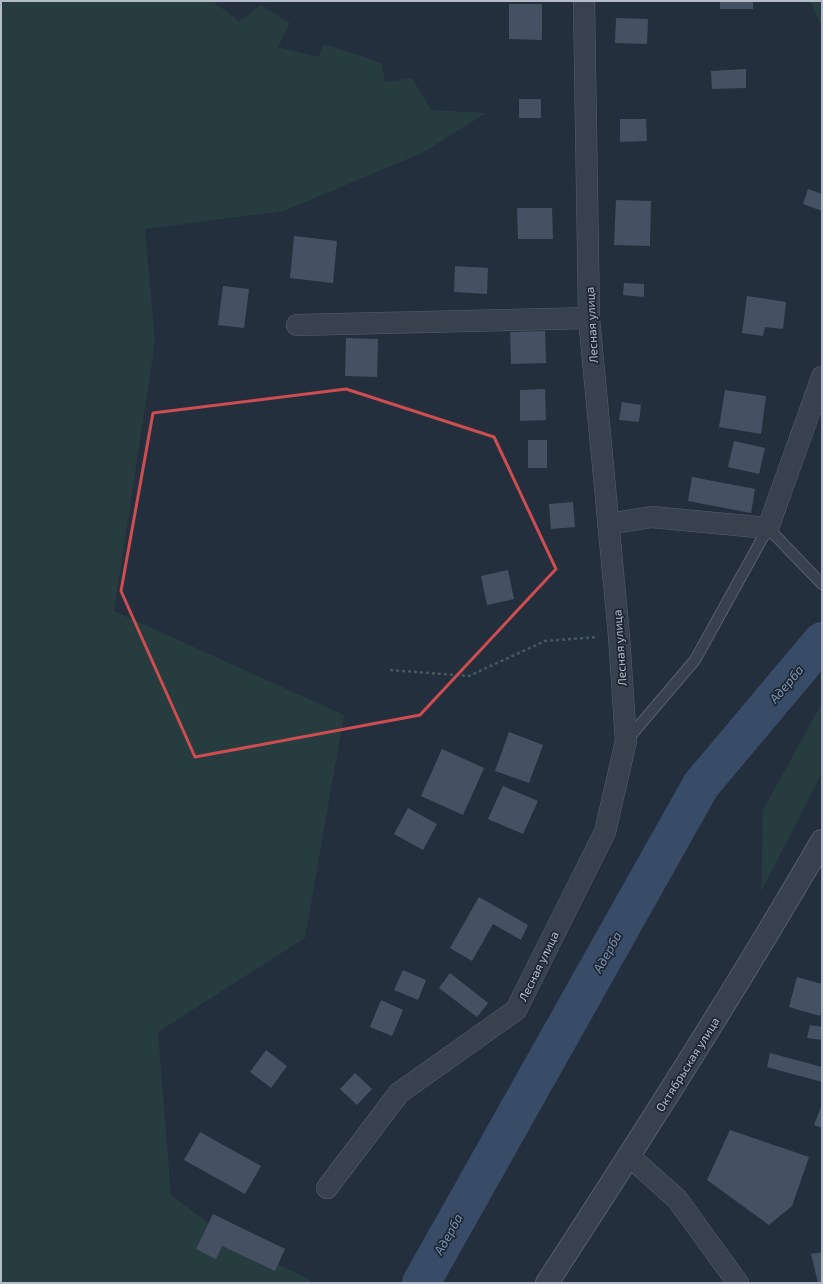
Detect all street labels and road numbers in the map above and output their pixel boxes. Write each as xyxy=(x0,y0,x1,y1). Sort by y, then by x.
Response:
street label: Лесная улица xyxy=(582,286,601,364)
street label: Лесная улица xyxy=(609,609,630,687)
street label: Лесная улица xyxy=(515,929,562,1004)
street label: Октябрьская улица xyxy=(652,1014,723,1114)

